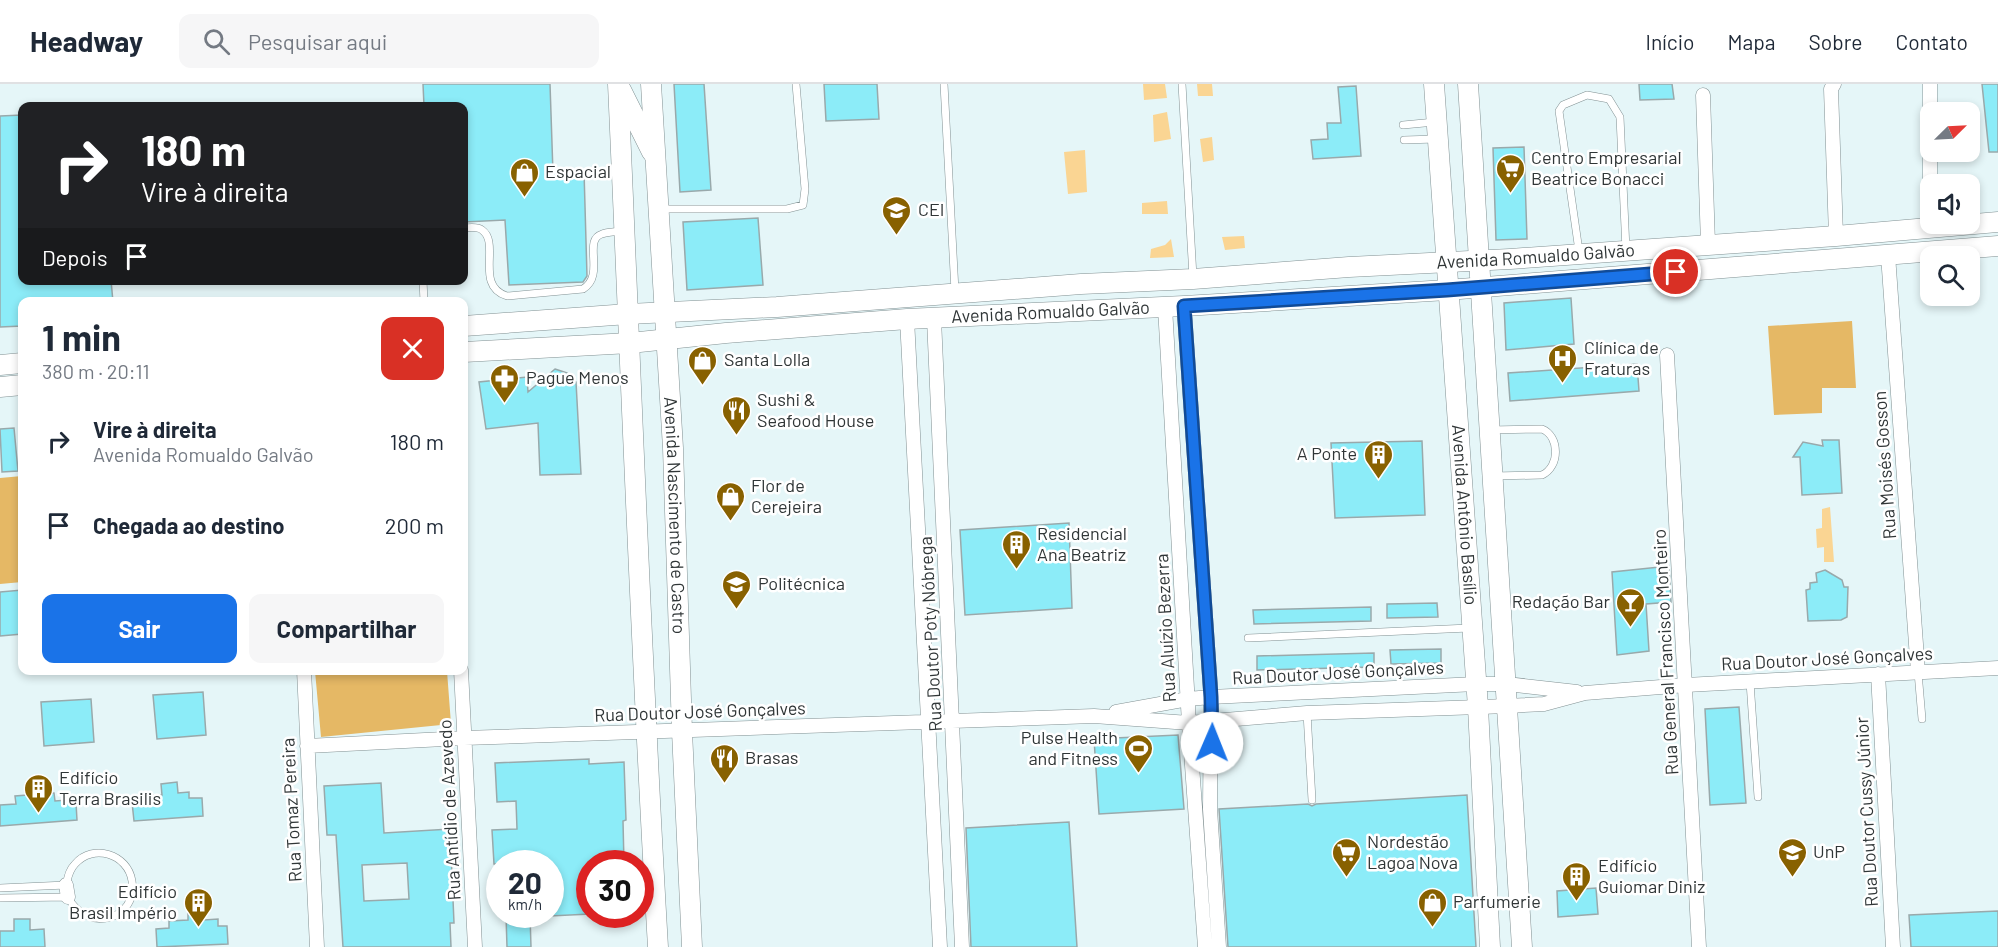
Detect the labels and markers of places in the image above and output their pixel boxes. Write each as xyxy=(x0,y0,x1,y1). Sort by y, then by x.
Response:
place label: Centro Empresarial Beatrice Bonacci xyxy=(1531,146,1682,189)
supermarket icon: Centro Empresarial Beatrice Bonacci xyxy=(1494,152,1526,194)
shop icon: Espacial xyxy=(508,156,540,198)
place label: Espacial xyxy=(545,160,611,182)
school or university icon: CEI xyxy=(881,194,913,236)
place label: CEI xyxy=(918,198,944,220)
pin xyxy=(1650,246,1701,297)
place label: Clínica de Fraturas xyxy=(1584,336,1659,379)
hospital icon: Clínica de Fraturas xyxy=(1547,342,1579,384)
shop icon: Santa Lolla xyxy=(687,344,719,386)
place label: Santa Lolla xyxy=(724,348,810,370)
pharmacy icon: Pague Menos xyxy=(489,362,521,404)
place label: Pague Menos xyxy=(526,366,629,388)
place label: Sushi & Seafood House xyxy=(757,388,874,431)
restaurant icon: Sushi & Seafood House xyxy=(720,394,752,436)
building icon: A Ponte xyxy=(1362,438,1394,480)
place label: A Ponte xyxy=(1297,442,1357,464)
place label: Flor de Cerejeira xyxy=(751,474,822,517)
shop icon: Flor de Cerejeira xyxy=(714,480,746,522)
place label: Residencial Ana Beatriz xyxy=(1037,522,1127,565)
building icon: Residencial Ana Beatriz xyxy=(1000,528,1032,570)
school or university icon: Politécnica xyxy=(721,568,753,610)
place label: Politécnica xyxy=(758,572,845,594)
bar icon: Redação Bar xyxy=(1615,586,1647,628)
place label: Redação Bar xyxy=(1512,590,1610,612)
place label: Pulse Health and Fitness xyxy=(1021,726,1118,769)
sports icon: Pulse Health and Fitness xyxy=(1123,732,1155,774)
restaurant icon: Brasas xyxy=(708,742,740,784)
place label: Brasas xyxy=(745,746,799,768)
place label: Edifício Terra Brasilis xyxy=(59,766,161,809)
building icon: Edifício Terra Brasilis xyxy=(22,772,54,814)
place label: Nordestão Lagoa Nova xyxy=(1367,830,1458,873)
supermarket icon: Nordestão Lagoa Nova xyxy=(1330,836,1362,878)
school or university icon: UnP xyxy=(1776,836,1808,878)
place label: UnP xyxy=(1813,840,1845,862)
place label: Edifício Guiomar Diniz xyxy=(1598,854,1705,897)
building icon: Edifício Guiomar Diniz xyxy=(1561,860,1593,902)
place label: Edifício Brasil Império xyxy=(69,880,177,923)
building icon: Edifício Brasil Império xyxy=(182,886,214,928)
shop icon: Parfumerie xyxy=(1416,886,1448,928)
place label: Parfumerie xyxy=(1453,890,1541,912)

